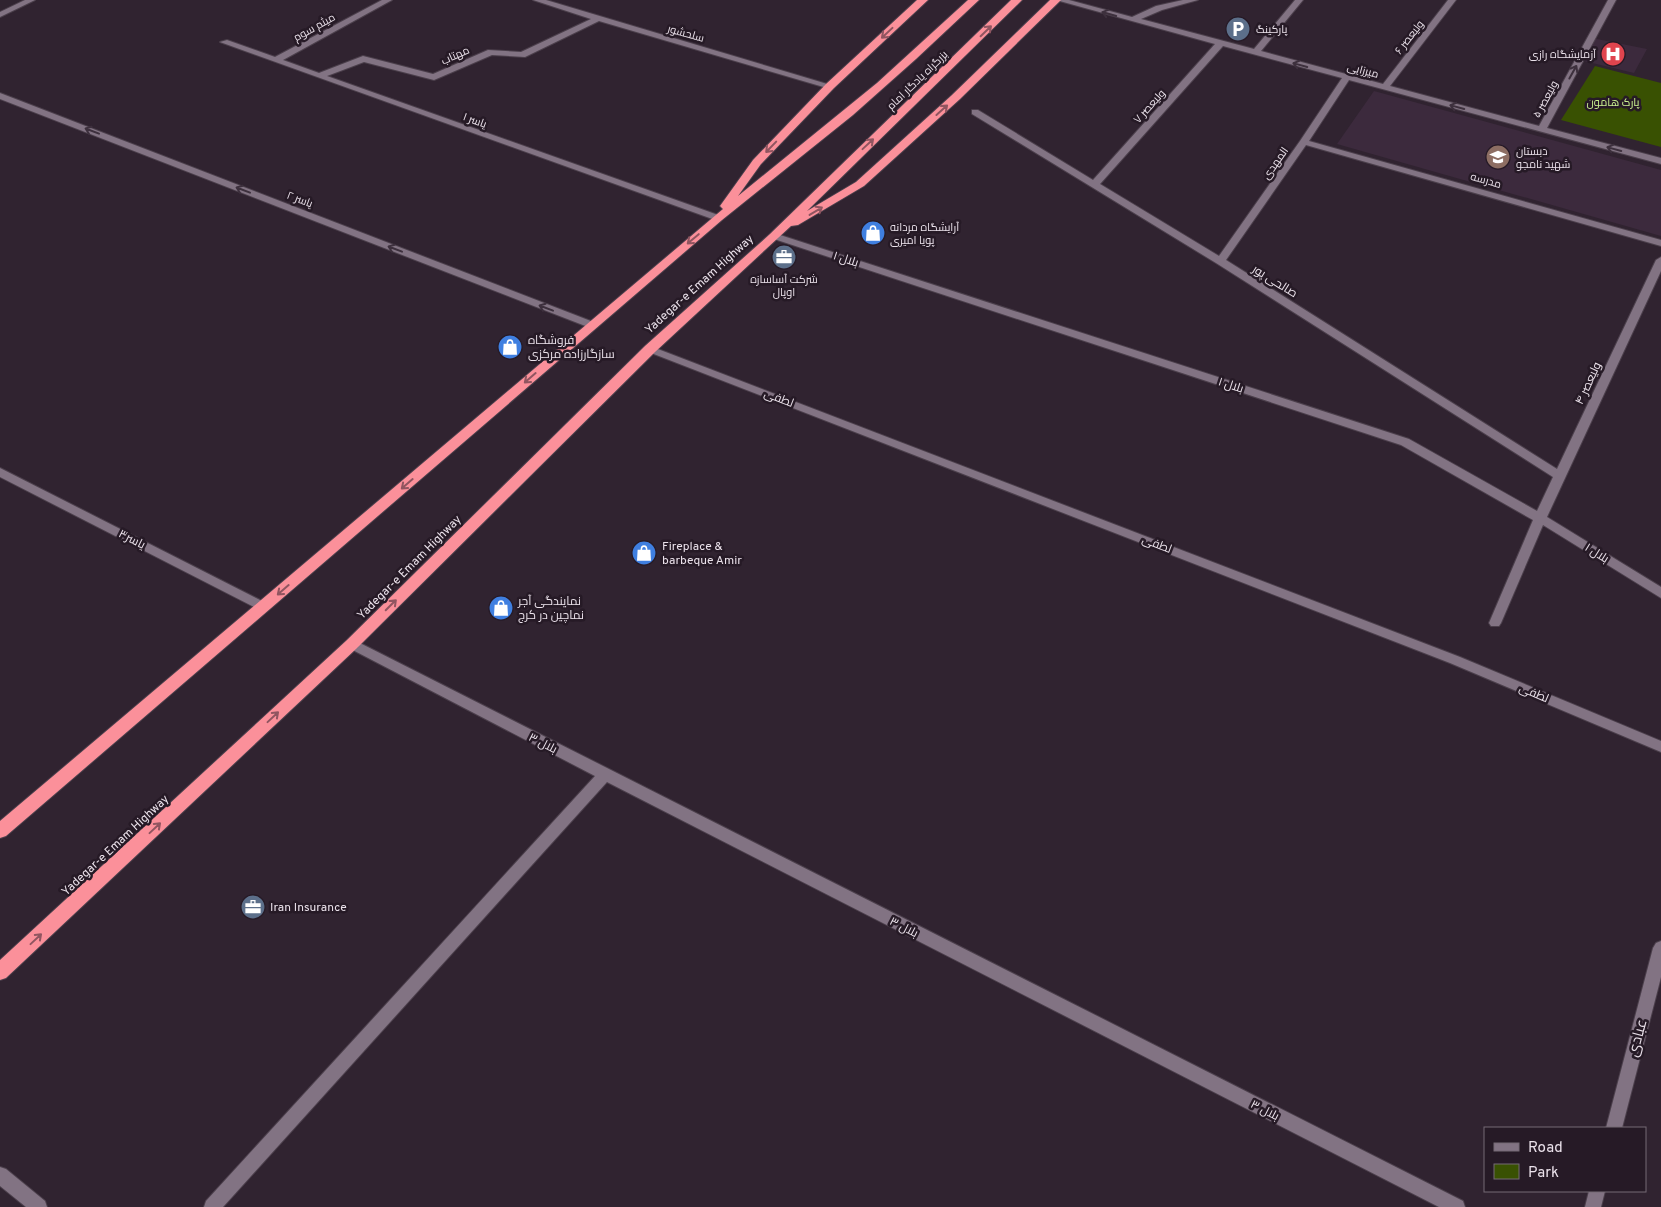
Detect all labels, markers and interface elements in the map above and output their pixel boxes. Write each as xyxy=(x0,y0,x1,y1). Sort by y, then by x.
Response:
one-way arrow xyxy=(1101,8,1117,18)
street label: میثم سوم xyxy=(291,11,338,45)
parking icon: پارکینگ xyxy=(1225,16,1251,42)
street label: ولیعصر ۶ xyxy=(1392,18,1427,57)
street label: سلحشور xyxy=(665,22,706,46)
place label: پارکینگ xyxy=(1256,23,1287,37)
one-way arrow xyxy=(979,26,991,38)
one-way arrow xyxy=(881,27,893,39)
hospital icon: آزمایشگاه رازی xyxy=(1600,41,1626,67)
street label: مهتاب xyxy=(439,44,472,68)
street label: بزرگراه یادگار امام xyxy=(884,48,951,113)
place label: آزمایشگاه رازی xyxy=(1529,48,1596,62)
one-way arrow xyxy=(1292,60,1308,69)
street label: میرزایی xyxy=(1345,60,1380,82)
one-way arrow xyxy=(1568,64,1578,79)
street label: ولیعصر ۵ xyxy=(1530,79,1562,120)
street label: ولیعصر ۷ xyxy=(1131,87,1169,127)
park label: پارک هامون xyxy=(1586,96,1640,110)
one-way arrow xyxy=(1449,102,1465,111)
one-way arrow xyxy=(935,104,948,116)
street label: یاسر ۱ xyxy=(461,110,489,132)
one-way arrow xyxy=(84,126,100,135)
one-way arrow xyxy=(862,138,874,150)
one-way arrow xyxy=(765,141,777,153)
one-way arrow xyxy=(1606,143,1622,153)
school or university icon: دبستان شهید نامجو xyxy=(1485,144,1511,170)
street label: المهدی xyxy=(1260,145,1292,183)
place label: دبستان شهید نامجو xyxy=(1516,145,1570,172)
street label: مدرسه xyxy=(1469,170,1503,192)
one-way arrow xyxy=(236,185,251,194)
street label: یاسر ۲ xyxy=(285,189,315,211)
one-way arrow xyxy=(808,205,822,215)
shop icon: آرایشگاه مردانه پویا امیری xyxy=(860,220,886,246)
place label: آرایشگاه مردانه پویا امیری xyxy=(890,221,959,248)
street label: Yadegar-e Emam Highway xyxy=(642,231,758,338)
one-way arrow xyxy=(687,233,700,244)
one-way arrow xyxy=(387,244,403,253)
office icon: شرکت آساسازه اوپال xyxy=(771,244,797,270)
street label: بلال ۱ xyxy=(831,248,860,272)
street label: صالحی پور xyxy=(1248,261,1300,302)
place label: شرکت آساسازه اوپال xyxy=(750,273,818,300)
one-way arrow xyxy=(539,302,554,312)
place label: فروشگاه سازگارزاده مرکزی xyxy=(528,333,615,363)
shop icon: فروشگاه سازگارزاده مرکزی xyxy=(497,334,523,360)
street label: ولیعصر ۴ xyxy=(1572,360,1606,407)
one-way arrow xyxy=(523,373,536,384)
street label: بلال ۱ xyxy=(1216,374,1245,398)
street label: لطفی xyxy=(762,386,796,412)
one-way arrow xyxy=(400,479,413,490)
street label: Yadegar-e Emam Highway xyxy=(354,512,465,623)
street label: یاسر۳ xyxy=(115,526,148,554)
street label: لطفی xyxy=(1140,532,1174,558)
place label: Fireplace & barbeque Amir xyxy=(662,539,742,569)
shop icon: Fireplace & barbeque Amir xyxy=(631,540,657,566)
street label: بلال ۱ xyxy=(1581,540,1612,567)
one-way arrow xyxy=(277,585,290,596)
place label: نمایندگی آجر نماچین در کرج xyxy=(517,594,584,624)
shop icon: نمایندگی آجر نماچین در کرج xyxy=(488,595,514,621)
one-way arrow xyxy=(385,599,397,611)
street label: لطفی xyxy=(1516,681,1551,707)
one-way arrow xyxy=(267,711,280,723)
street label: بلال ۳ xyxy=(525,730,560,758)
street label: Yadegar-e Emam Highway xyxy=(59,792,173,900)
one-way arrow xyxy=(148,822,161,834)
office icon: Iran Insurance xyxy=(240,894,266,920)
place label: Iran Insurance xyxy=(270,900,347,916)
street label: بلال ۳ xyxy=(886,914,921,942)
one-way arrow xyxy=(29,933,42,945)
street label: عبادی xyxy=(1624,1017,1653,1059)
street label: بلال ۳ xyxy=(1247,1097,1282,1125)
legend xyxy=(1484,1127,1646,1192)
text: Road xyxy=(1528,1139,1563,1158)
text: Park xyxy=(1528,1164,1559,1183)

